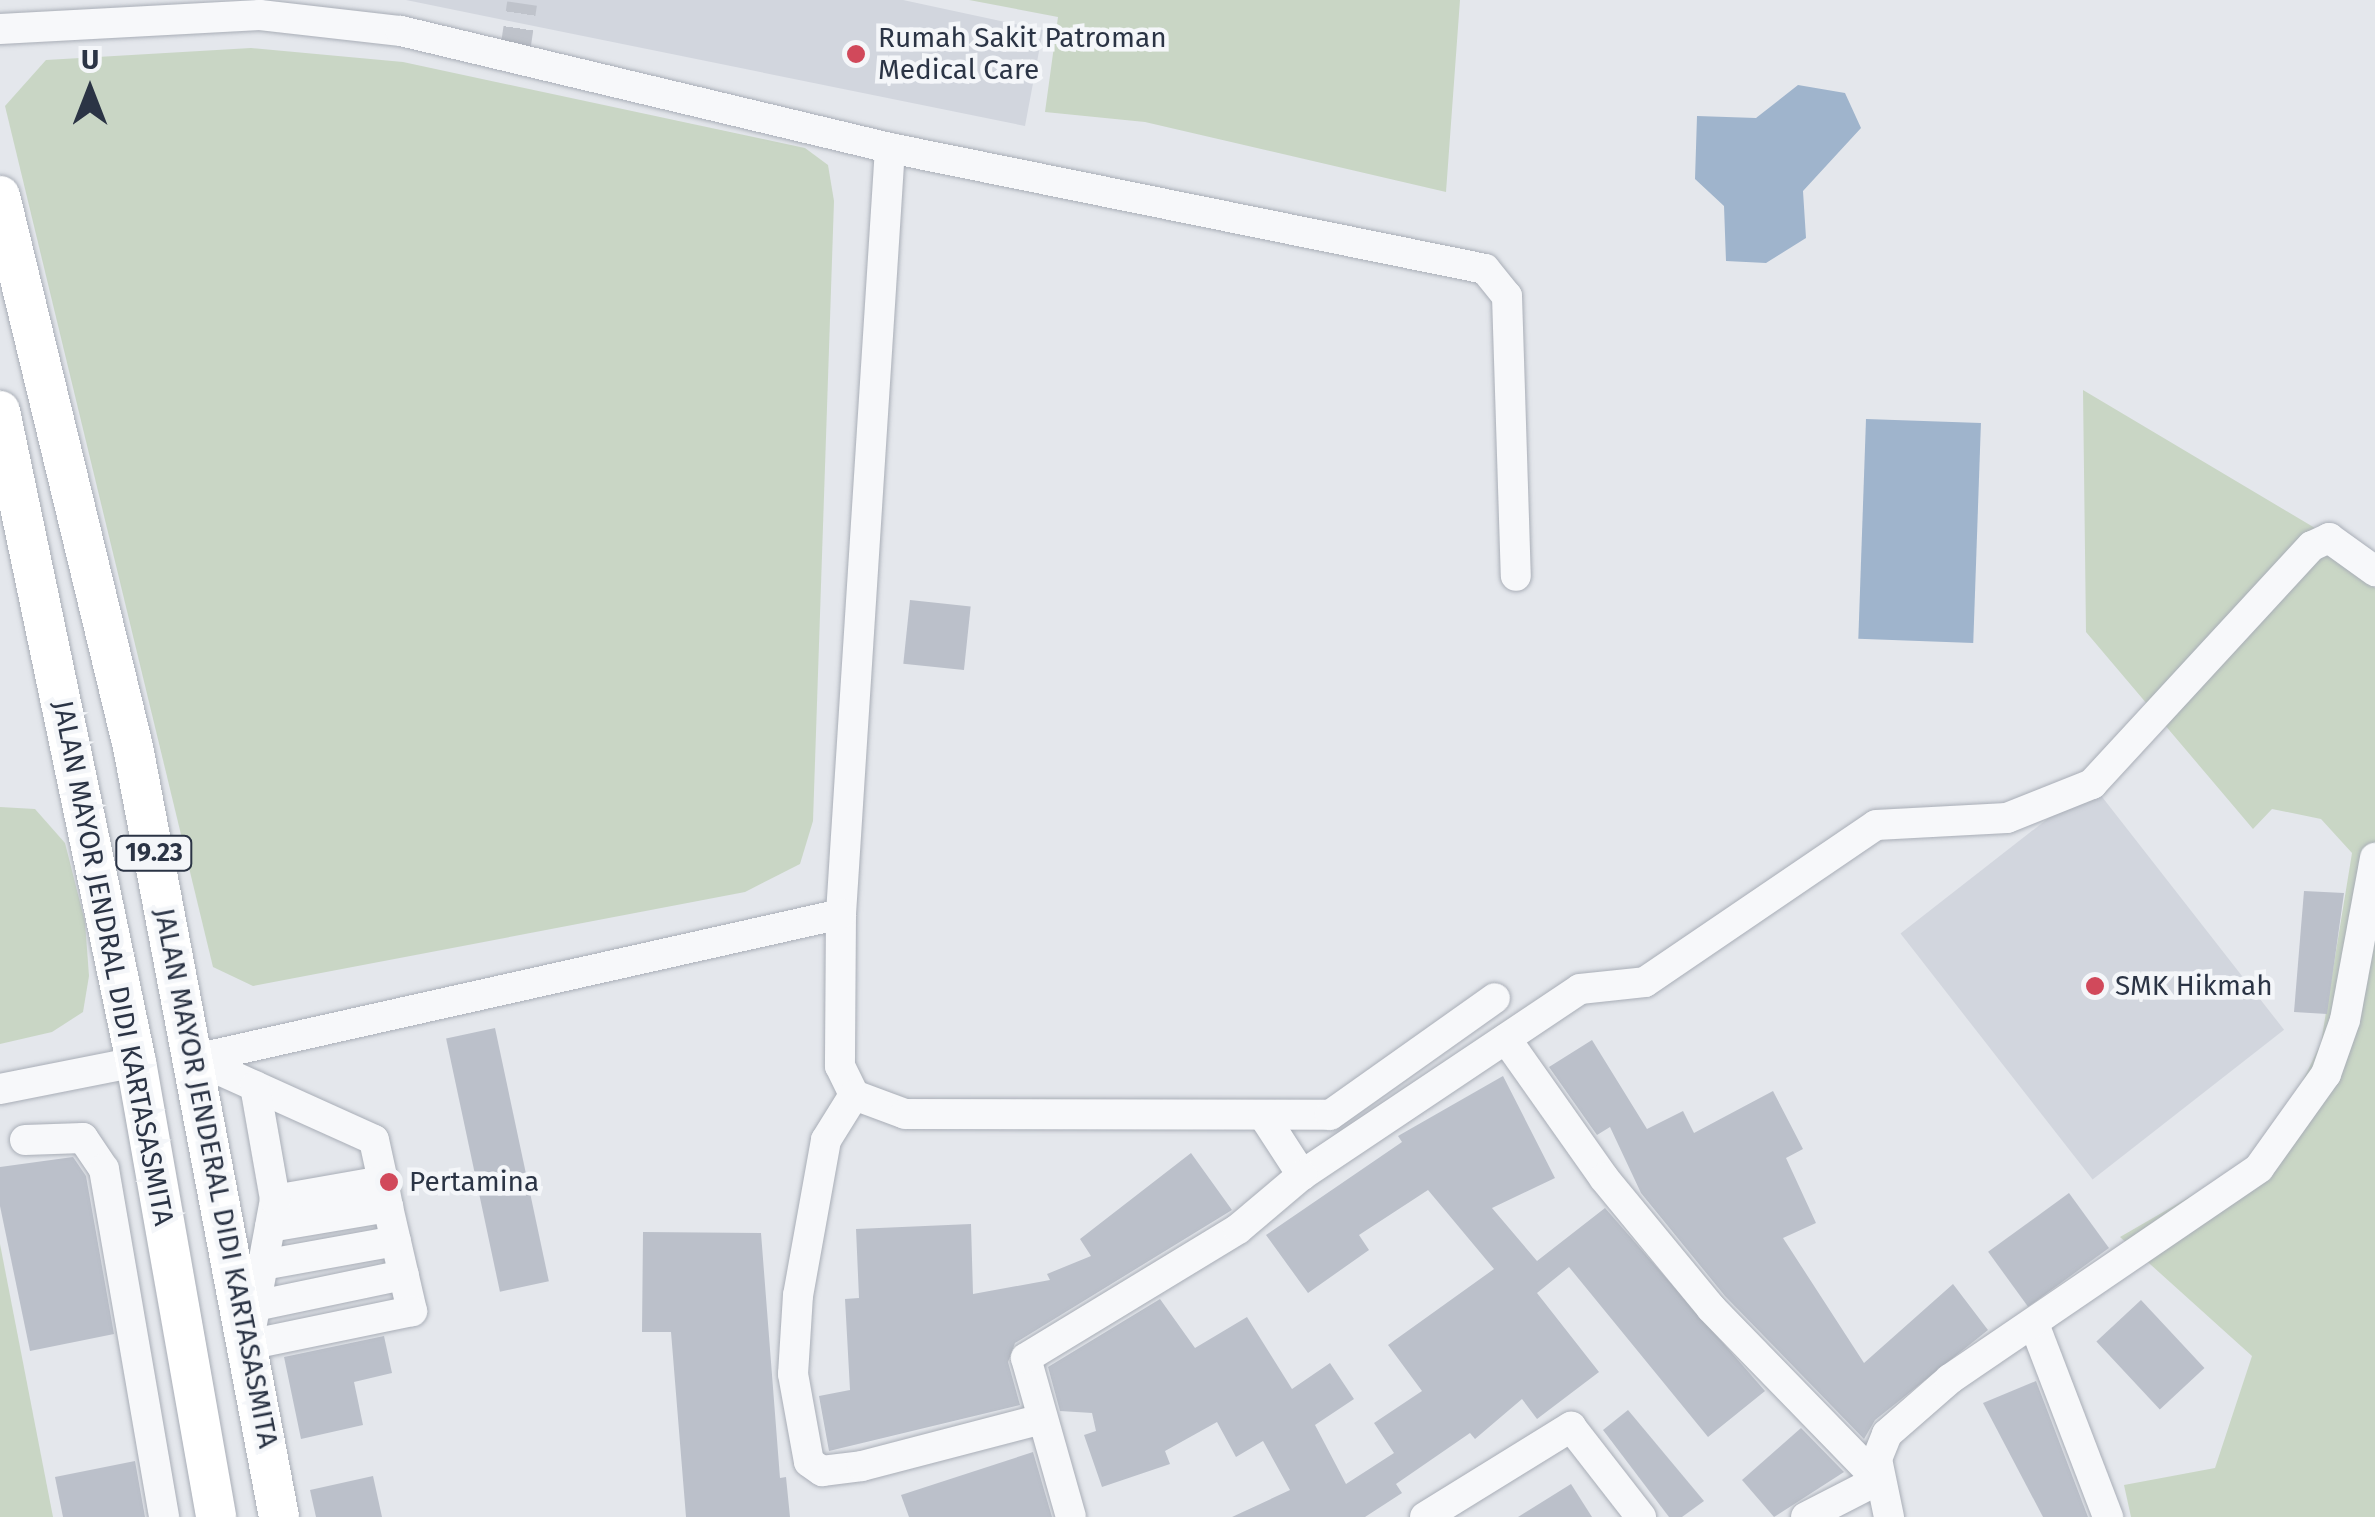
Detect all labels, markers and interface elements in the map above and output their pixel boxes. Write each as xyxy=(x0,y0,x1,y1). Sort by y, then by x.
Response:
place label: Rumah Sakit Patroman Medical Care xyxy=(878,21,1167,87)
north arrow xyxy=(40,40,140,140)
marker: Rumah Sakit Patroman Medical Care xyxy=(843,41,869,67)
text: U xyxy=(81,43,99,76)
street label: JALAN MAYOR JENDRAL DIDI KARTASASMITA xyxy=(46,698,180,1228)
road number: 19.23 xyxy=(114,833,194,873)
street label: JALAN MAYOR JENDERAL DIDI KARTASASMITA xyxy=(147,905,285,1451)
place label: SMK Hikmah xyxy=(2115,969,2273,1003)
marker: SMK Hikmah xyxy=(2084,975,2106,997)
place label: Pertamina xyxy=(409,1165,539,1199)
marker: Pertamina xyxy=(378,1171,400,1193)

